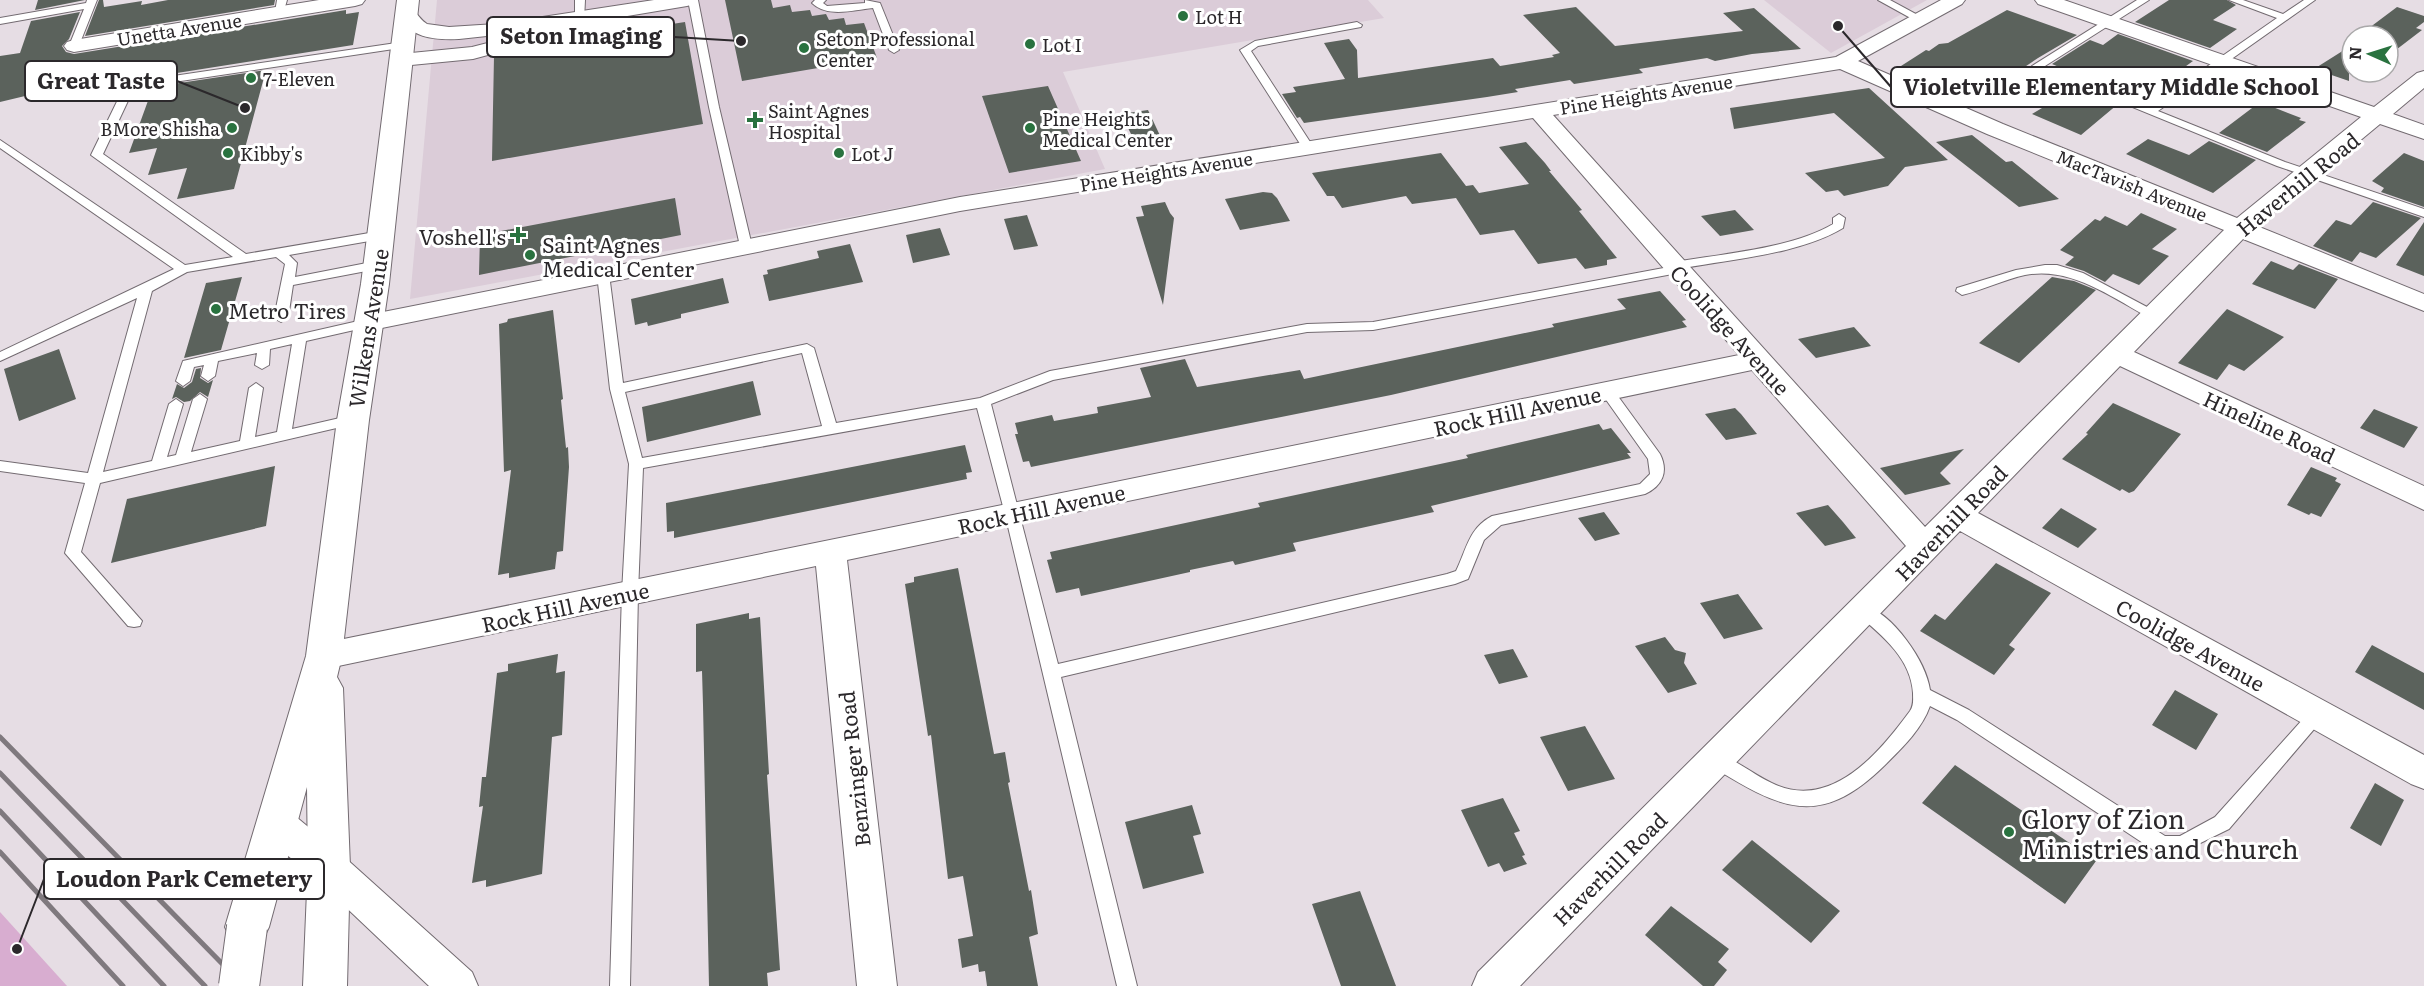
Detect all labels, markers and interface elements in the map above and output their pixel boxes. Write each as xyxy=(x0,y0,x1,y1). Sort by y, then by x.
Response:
place label: Lot H xyxy=(1195,3,1243,30)
street label: Unetta Avenue xyxy=(115,6,243,52)
marker: Lot H xyxy=(1176,9,1190,23)
callout: Seton Imaging xyxy=(487,17,674,57)
text: Seton Imaging xyxy=(500,18,663,51)
north arrow xyxy=(2340,24,2400,84)
place label: Seton Professional Center xyxy=(816,25,975,73)
place label: Lot I xyxy=(1042,31,1082,58)
marker: Lot I xyxy=(1023,37,1037,51)
marker: Seton Professional Center xyxy=(797,41,811,55)
text: N xyxy=(2342,46,2366,61)
callout: Great Taste xyxy=(25,61,177,101)
text: Great Taste xyxy=(37,63,165,96)
place label: 7-Eleven xyxy=(263,65,335,92)
street label: Pine Heights Avenue xyxy=(1558,67,1734,121)
callout: Violetville Elementary Middle School xyxy=(1891,67,2331,107)
text: Violetville Elementary Middle School xyxy=(1903,69,2319,102)
marker: 7-Eleven xyxy=(244,71,258,85)
place label: Saint Agnes Hospital xyxy=(768,97,869,145)
place label: Pine Heights Medical Center xyxy=(1042,105,1173,153)
marker: Saint Agnes Hospital xyxy=(746,111,764,129)
place label: BMore Shisha xyxy=(100,115,220,142)
marker: BMore Shisha xyxy=(225,121,239,135)
marker: Pine Heights Medical Center xyxy=(1023,121,1037,135)
street label: Haverhill Road xyxy=(2229,124,2365,242)
place label: Kibby's xyxy=(240,140,302,167)
place label: Lot J xyxy=(851,140,894,167)
street label: MacTavish Avenue xyxy=(2052,142,2212,228)
street label: Pine Heights Avenue xyxy=(1078,144,1254,198)
marker: Kibby's xyxy=(221,146,235,160)
marker: Lot J xyxy=(832,146,846,160)
place label: Voshell's xyxy=(419,220,506,251)
marker: Voshell's xyxy=(511,228,525,242)
place label: Saint Agnes Medical Center xyxy=(542,228,694,283)
street label: Wilkens Avenue xyxy=(339,246,395,410)
marker: Saint Agnes Medical Center xyxy=(523,248,537,262)
street label: Coolidge Avenue xyxy=(1664,257,1798,401)
place label: Metro Tires xyxy=(228,294,346,325)
marker: Metro Tires xyxy=(209,302,223,316)
street label: Rock Hill Avenue xyxy=(1430,377,1604,443)
street label: Hineline Road xyxy=(2199,382,2341,470)
street label: Haverhill Road xyxy=(1887,457,2013,587)
street label: Rock Hill Avenue xyxy=(954,475,1128,541)
street label: Rock Hill Avenue xyxy=(478,573,652,639)
street label: Coolidge Avenue xyxy=(2111,590,2271,698)
street label: Benzinger Road xyxy=(829,689,877,849)
place label: Glory of Zion Ministries and Church xyxy=(2021,798,2299,867)
street label: Haverhill Road xyxy=(1545,804,1673,932)
marker: Glory of Zion Ministries and Church xyxy=(2002,825,2016,839)
callout: Loudon Park Cemetery xyxy=(44,859,324,899)
text: Loudon Park Cemetery xyxy=(56,861,313,894)

